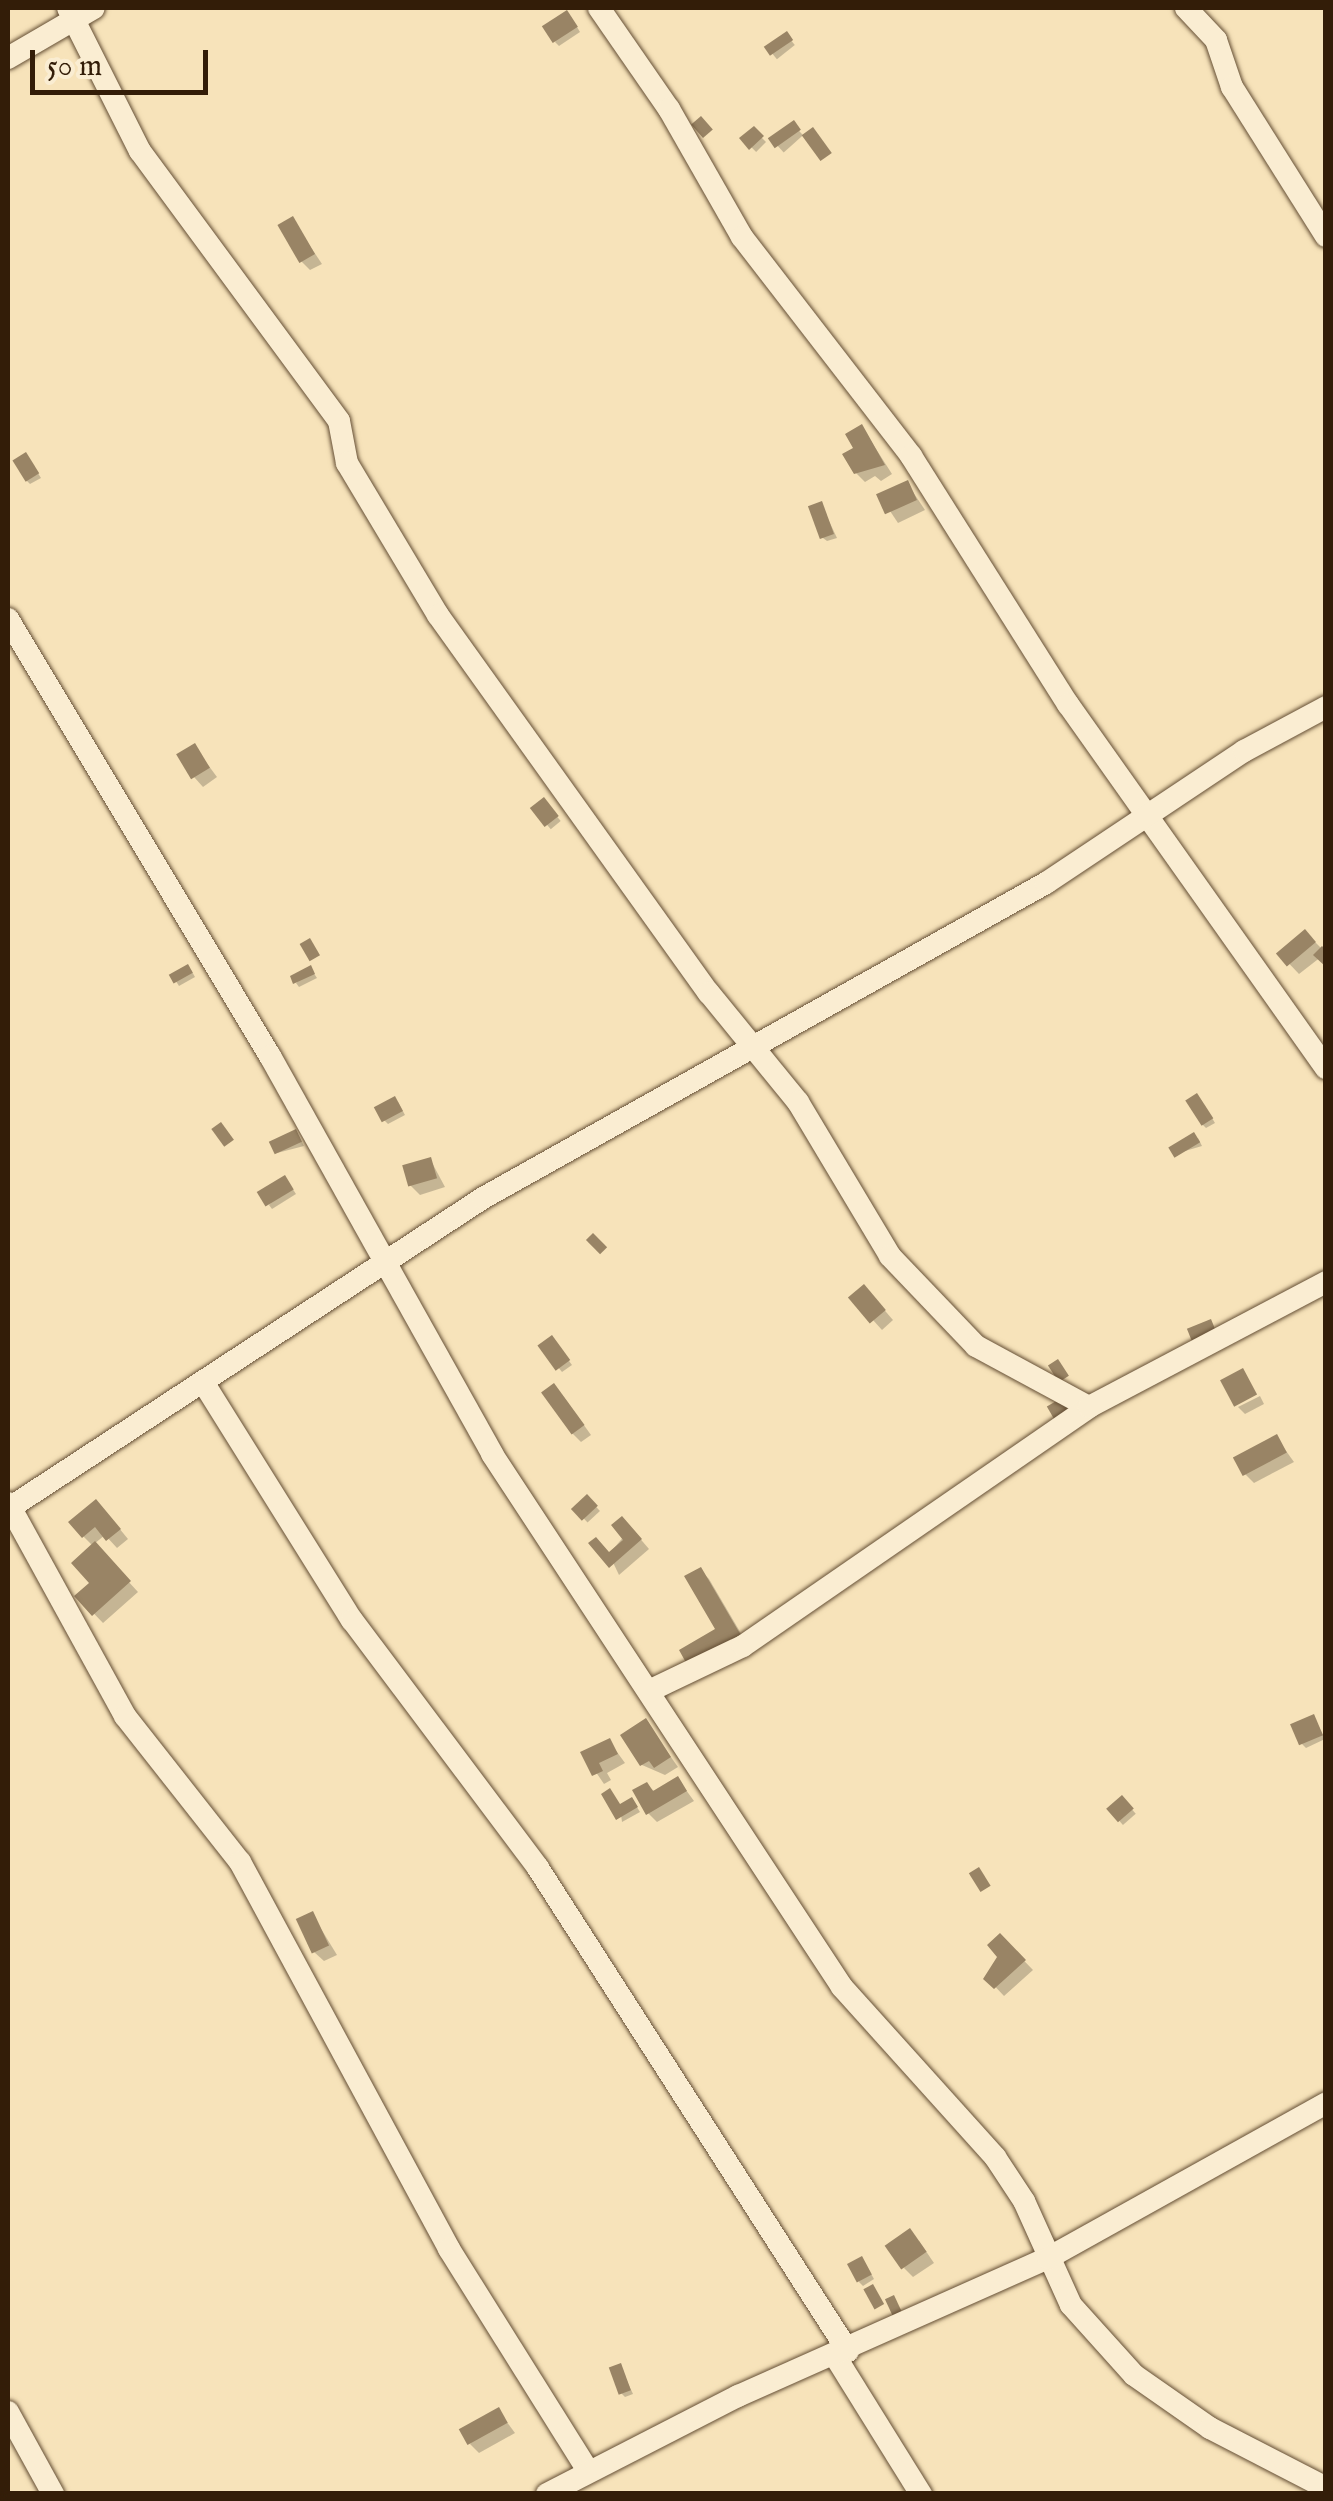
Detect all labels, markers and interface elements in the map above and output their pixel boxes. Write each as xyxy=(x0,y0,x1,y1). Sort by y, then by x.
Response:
scale bar xyxy=(35,30,212,92)
text: 50 m xyxy=(47,48,102,86)

